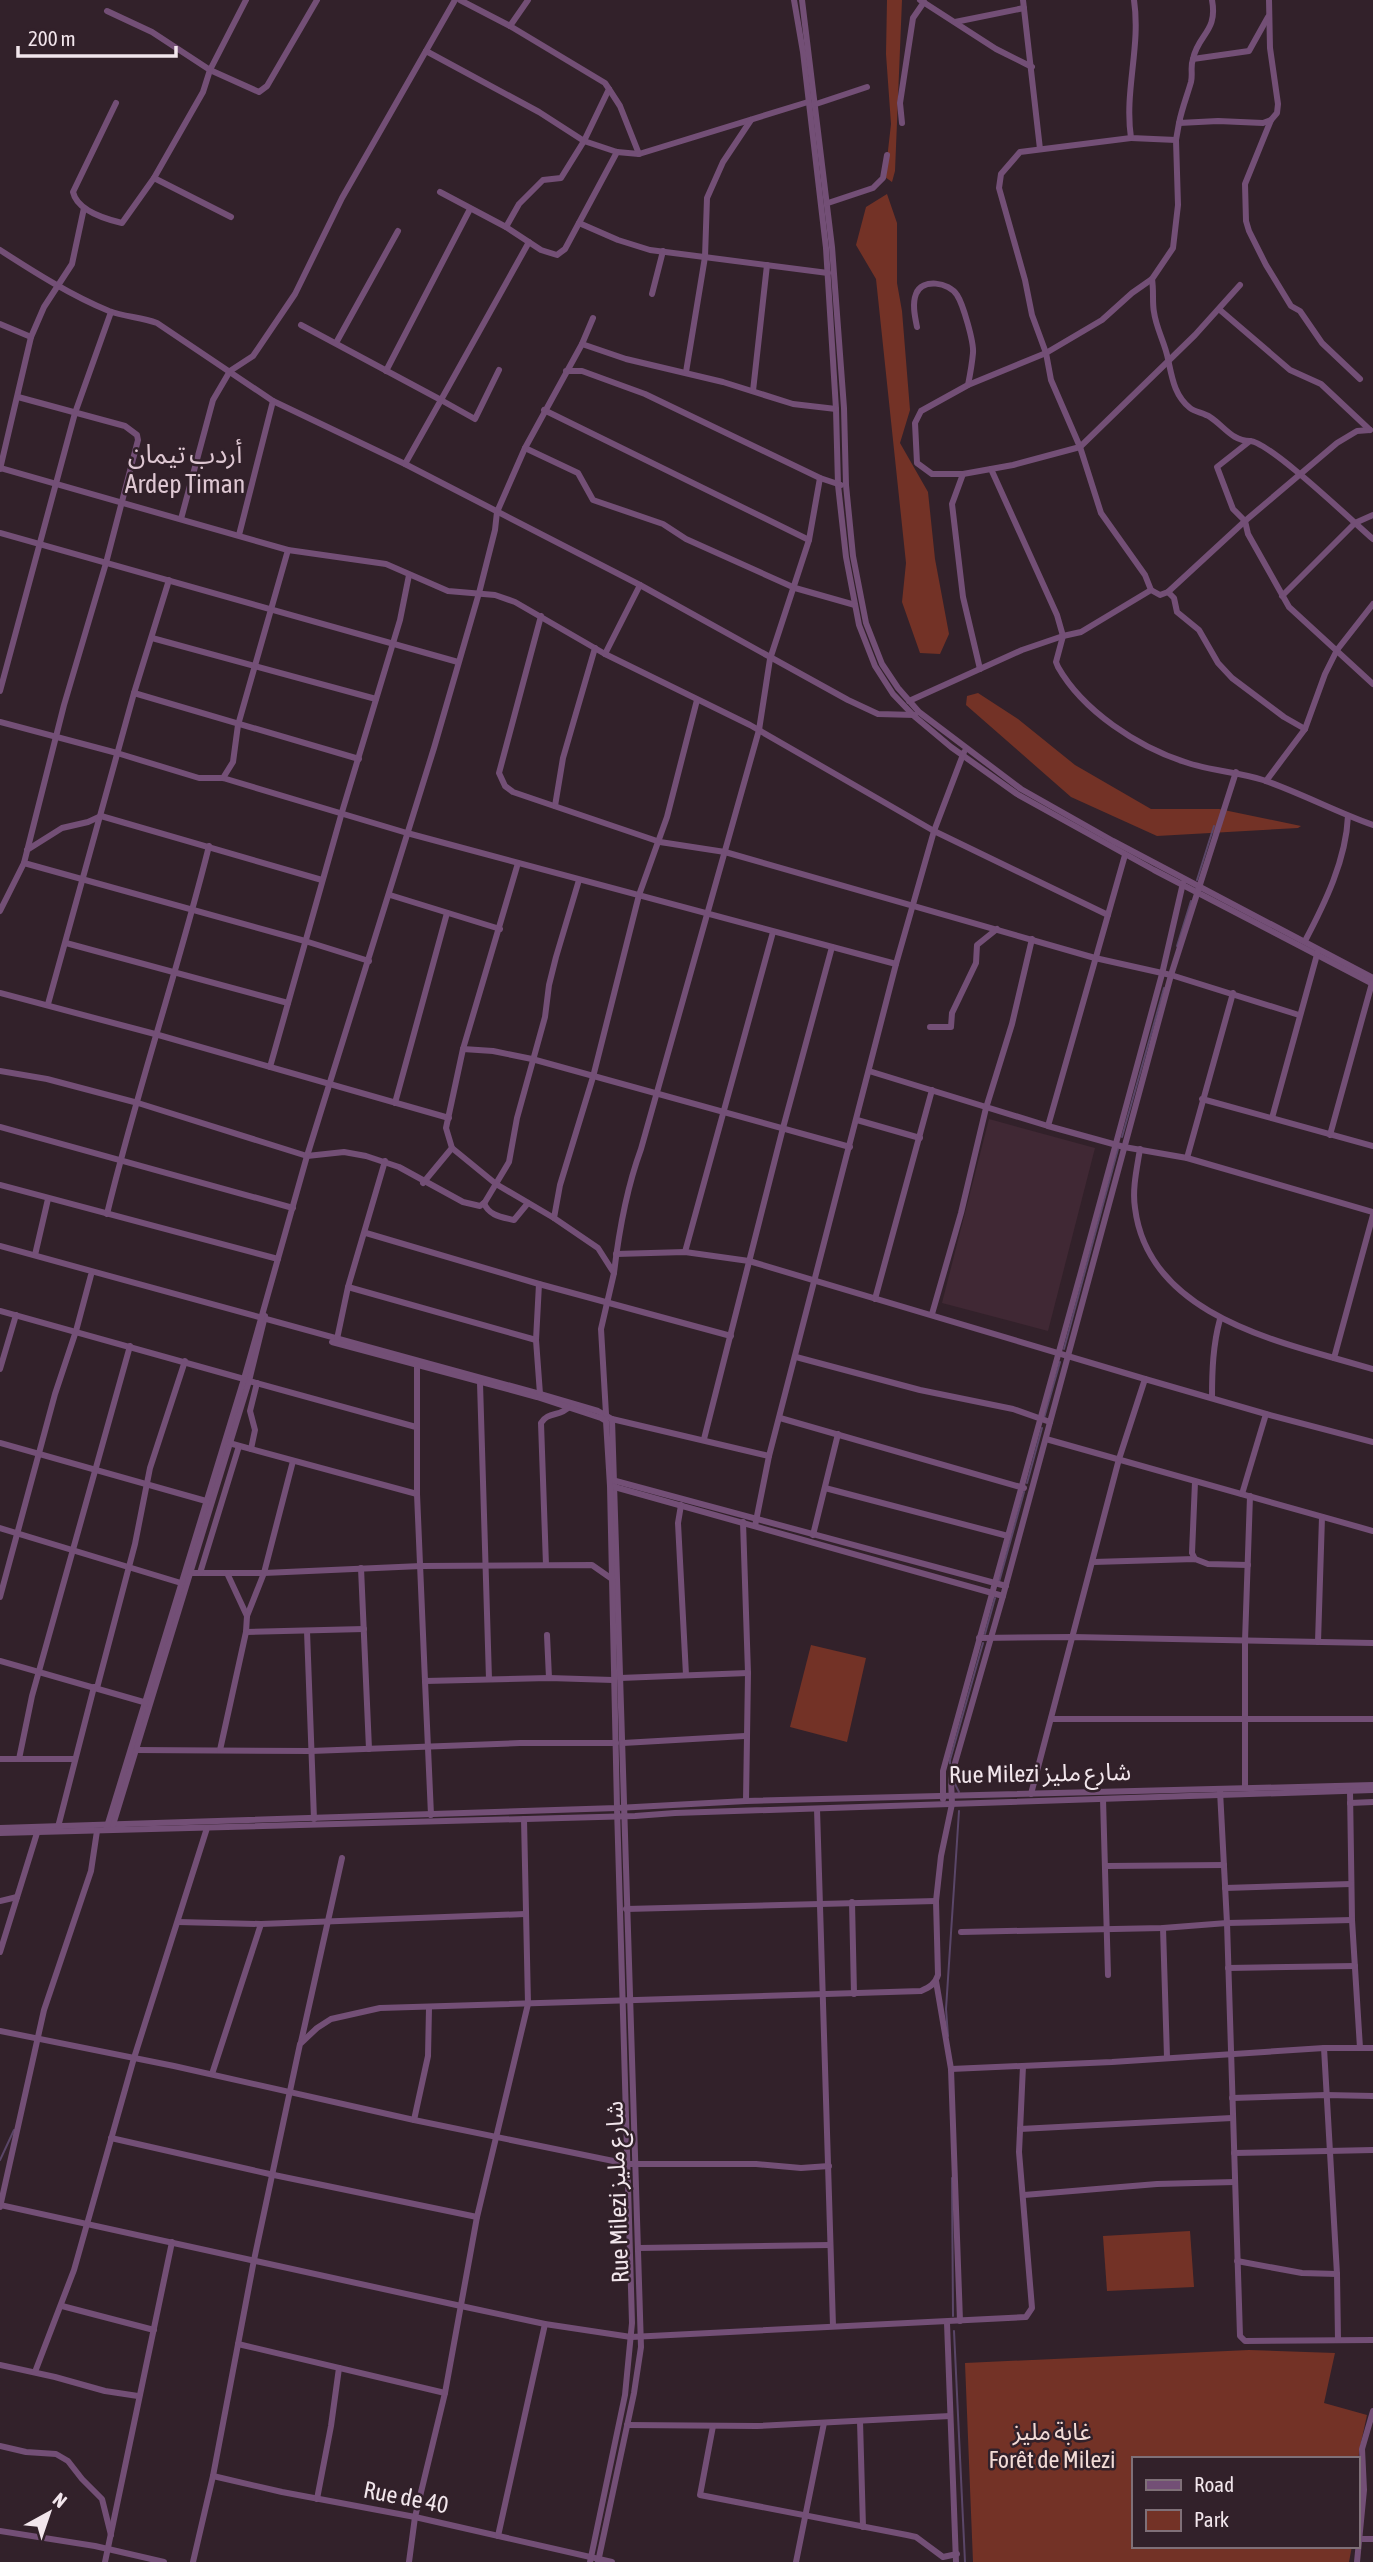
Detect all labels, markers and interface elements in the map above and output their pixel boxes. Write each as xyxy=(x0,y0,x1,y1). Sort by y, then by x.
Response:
scale bar xyxy=(18,14,175,58)
text: 200 m xyxy=(28,26,76,50)
district label: أردب تيمان Ardep Timan xyxy=(125,438,245,499)
street label: Rue Milezi شارع مليز xyxy=(949,1758,1131,1792)
street label: Rue Milezi شارع مليز xyxy=(600,2100,638,2284)
park label: غابة مليز Forêt de Milezi xyxy=(989,2418,1115,2473)
legend xyxy=(1132,2457,1359,2548)
text: Road xyxy=(1194,2472,1234,2496)
street label: Rue de 40 xyxy=(361,2476,451,2518)
north arrow xyxy=(14,2478,84,2548)
text: N xyxy=(49,2488,71,2512)
text: Park xyxy=(1194,2507,1229,2531)

